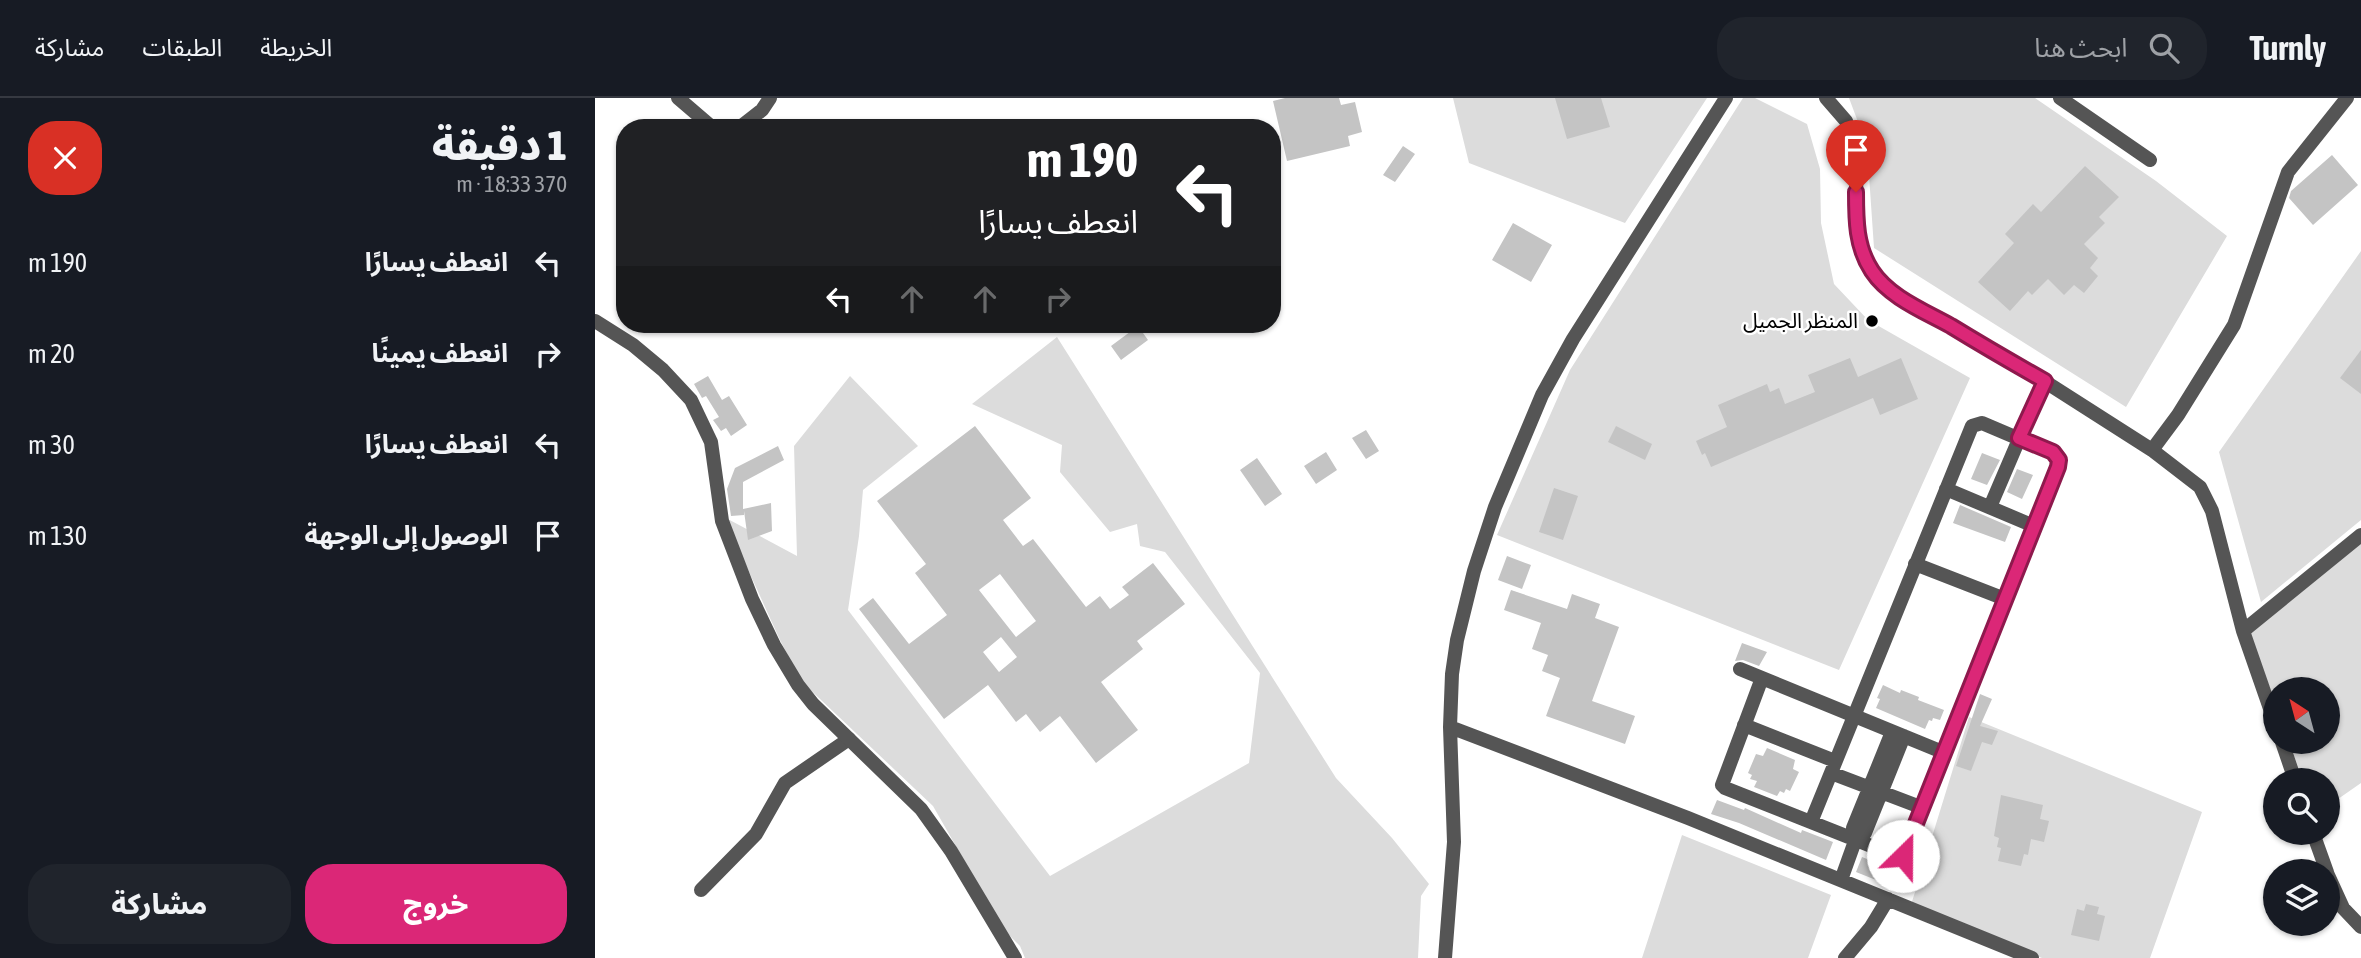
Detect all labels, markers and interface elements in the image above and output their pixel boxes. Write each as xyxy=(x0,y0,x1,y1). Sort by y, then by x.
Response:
search box xyxy=(1717,17,2207,80)
icon: search xyxy=(2145,29,2183,67)
text: Turnly xyxy=(2249,29,2326,67)
text: ابحث هنا xyxy=(2034,33,2127,63)
text: مشاركة xyxy=(35,34,104,61)
text: الطبقات xyxy=(142,34,222,61)
text: الخريطة xyxy=(260,34,332,61)
pin xyxy=(1826,120,1886,192)
button: close xyxy=(28,121,102,195)
text: 1 دقيقة xyxy=(432,121,567,169)
text: 190 m xyxy=(1027,131,1138,187)
icon: arrive xyxy=(1837,131,1875,169)
icon: left xyxy=(1162,147,1253,238)
text: 370 m · 18:33 xyxy=(456,171,567,197)
text: انعطف يسارًا xyxy=(978,203,1138,240)
icon: left xyxy=(529,244,567,282)
text: انعطف يسارًا xyxy=(365,247,508,277)
text: 190 m xyxy=(28,248,87,278)
icon: left xyxy=(820,280,858,318)
icon: ahead xyxy=(893,280,931,318)
icon: ahead xyxy=(966,280,1004,318)
icon: right xyxy=(1039,280,1077,318)
place label: المنظر الجميل xyxy=(1743,308,1858,333)
marker: المنظر الجميل xyxy=(1864,313,1880,329)
icon: right xyxy=(529,335,567,373)
text: انعطف يمينًا xyxy=(371,338,508,368)
text: 20 m xyxy=(28,339,75,369)
icon: left xyxy=(529,426,567,464)
text: انعطف يسارًا xyxy=(365,429,508,459)
text: 30 m xyxy=(28,430,75,460)
icon: arrive xyxy=(529,517,567,555)
text: الوصول إلى الوجهة xyxy=(305,520,508,550)
text: 130 m xyxy=(28,521,87,551)
north arrow xyxy=(2263,677,2340,754)
map controls xyxy=(2263,677,2340,936)
button: search xyxy=(2263,768,2340,845)
position arrow xyxy=(1866,819,1940,893)
button: layers xyxy=(2263,859,2340,936)
button: مشاركة xyxy=(28,864,291,944)
button: خروج xyxy=(305,864,567,944)

